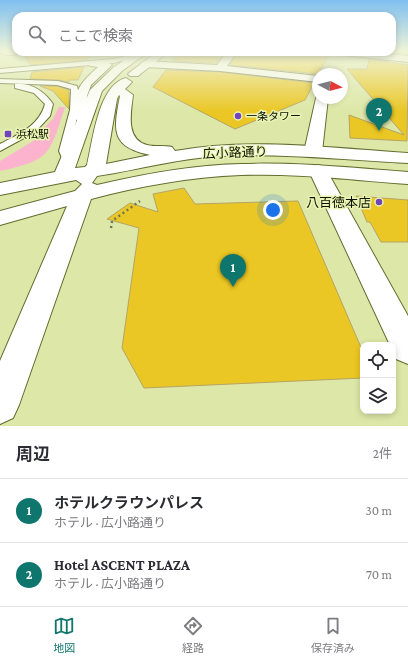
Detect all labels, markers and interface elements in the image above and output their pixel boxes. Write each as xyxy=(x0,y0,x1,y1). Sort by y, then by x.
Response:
search box xyxy=(12,12,396,56)
icon: search xyxy=(26,23,48,45)
text: ここで検索 xyxy=(58,28,133,44)
north arrow xyxy=(312,68,348,104)
pin: 2 xyxy=(366,98,392,131)
place label: 一条タワー xyxy=(246,110,301,122)
marker: 一条タワー xyxy=(233,111,243,121)
place label: 浜松駅 xyxy=(16,128,49,140)
marker: 浜松駅 xyxy=(3,129,13,139)
street label: 広小路通り xyxy=(202,144,268,161)
place label: 八百徳本店 xyxy=(306,195,371,210)
marker: 八百徳本店 xyxy=(374,197,384,207)
your location xyxy=(263,200,283,220)
pin: 1 xyxy=(220,254,246,287)
map controls xyxy=(360,342,396,414)
button: locate xyxy=(360,342,396,378)
button: layers xyxy=(360,378,396,414)
text: 周辺 xyxy=(16,445,50,464)
text: 2件 xyxy=(373,446,392,461)
text: ホテルクラウンパレス xyxy=(54,495,204,511)
text: 1 xyxy=(27,503,31,518)
text: 30 m xyxy=(366,503,392,518)
text: ホテル · 広小路通り xyxy=(54,515,166,530)
text: Hotel ASCENT PLAZA xyxy=(54,557,190,573)
text: 2 xyxy=(26,567,32,582)
text: 70 m xyxy=(366,567,392,582)
text: ホテル · 広小路通り xyxy=(54,576,166,591)
tab: 地図 xyxy=(53,615,75,655)
tab: 経路 xyxy=(182,615,204,655)
tab: 保存済み xyxy=(311,615,355,655)

